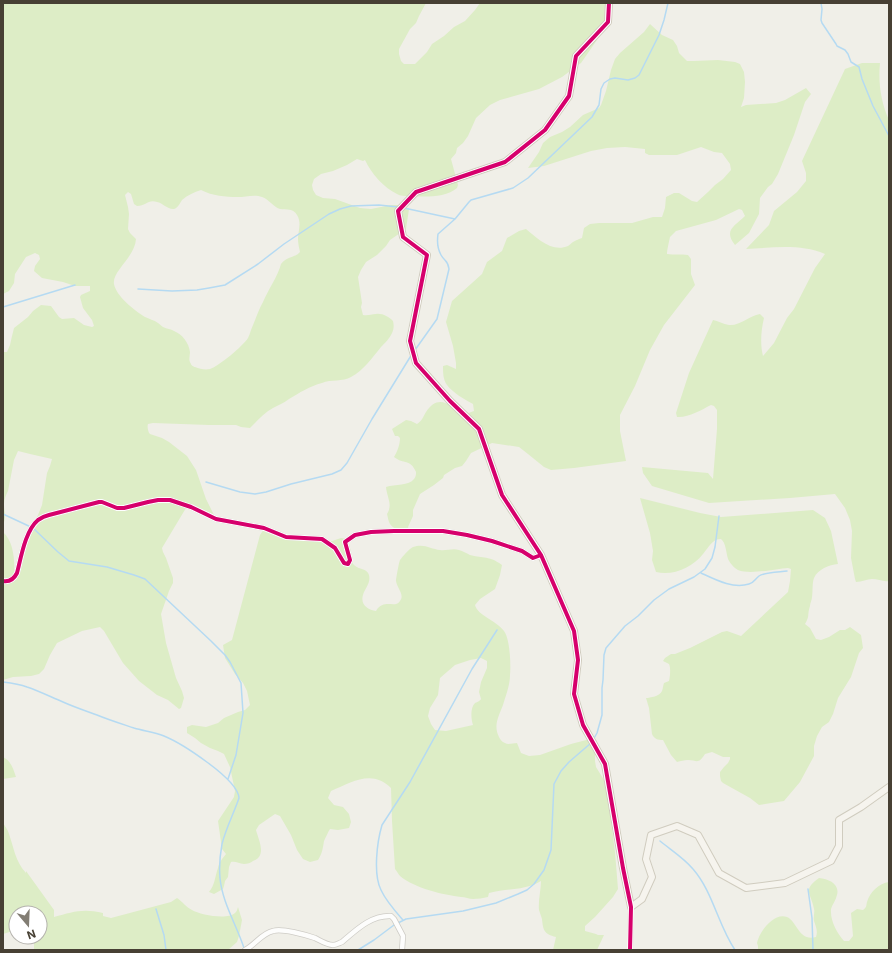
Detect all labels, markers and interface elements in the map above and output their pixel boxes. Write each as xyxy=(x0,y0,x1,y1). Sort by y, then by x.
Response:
north arrow xyxy=(8,905,48,945)
text: N xyxy=(25,926,38,942)

